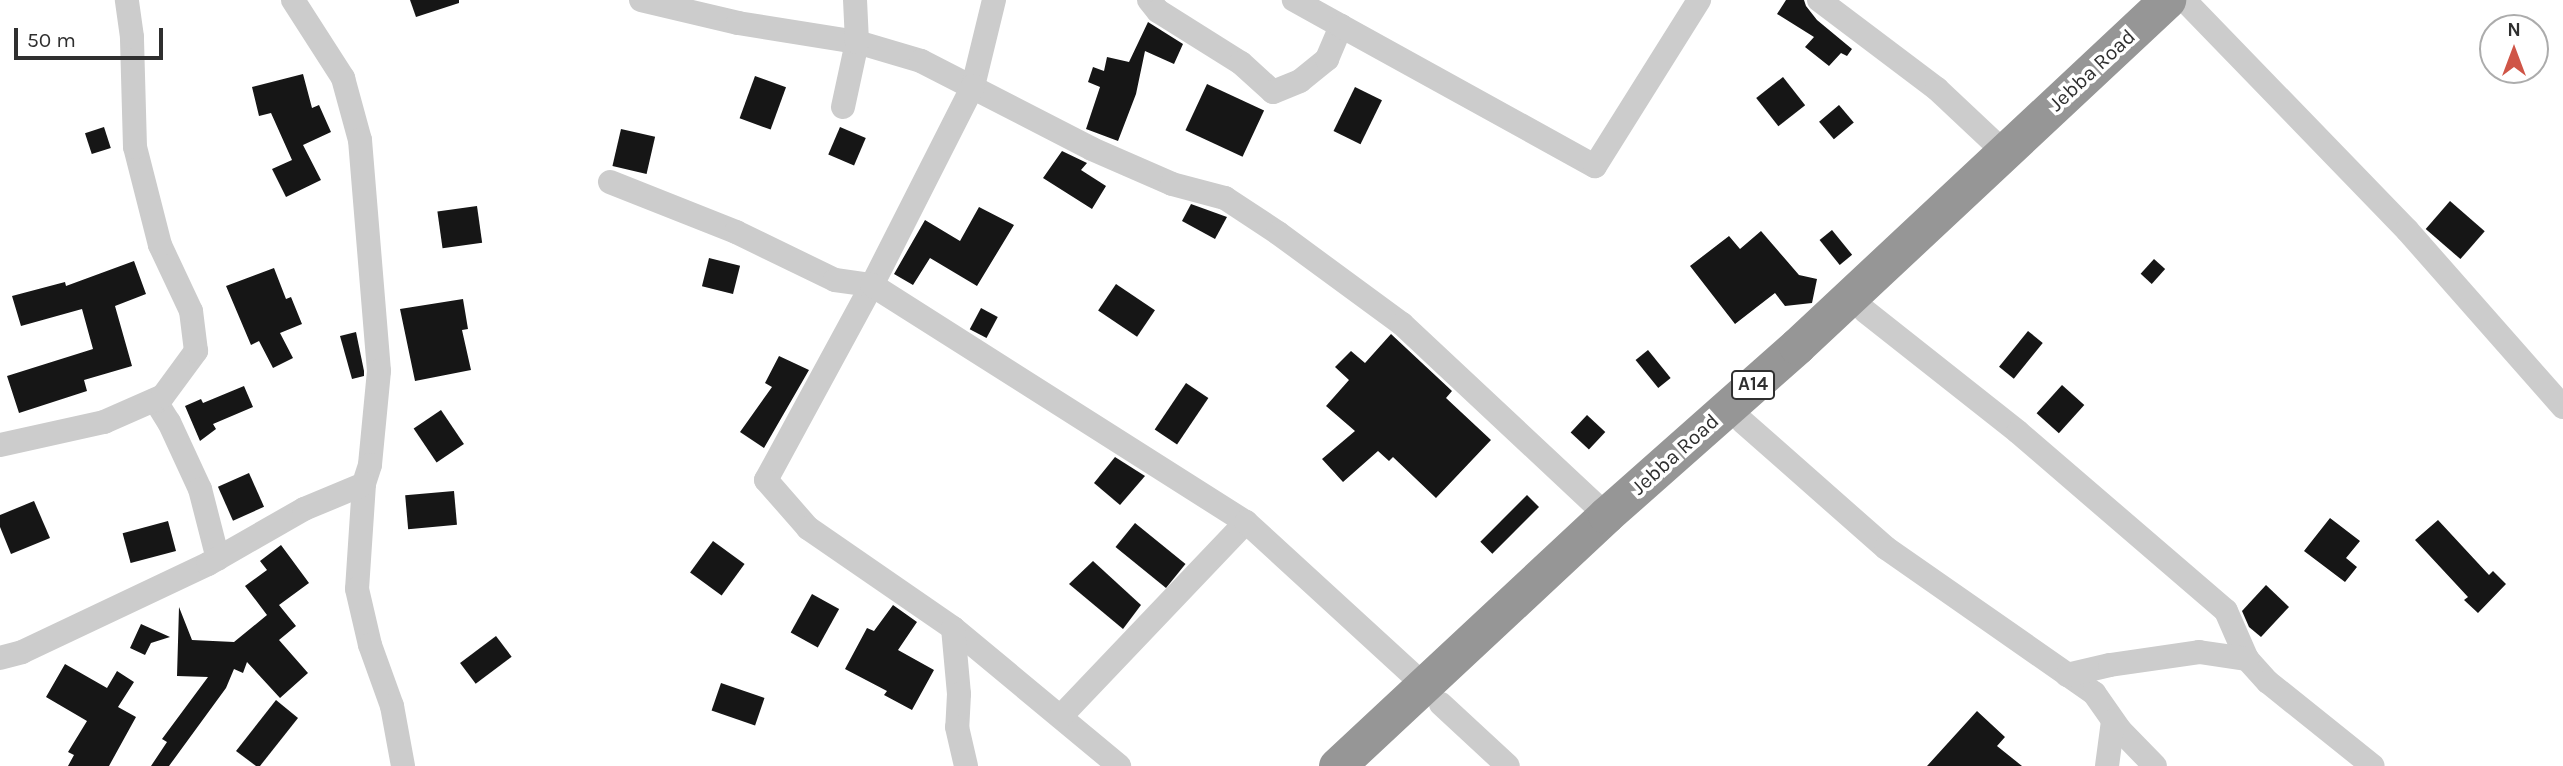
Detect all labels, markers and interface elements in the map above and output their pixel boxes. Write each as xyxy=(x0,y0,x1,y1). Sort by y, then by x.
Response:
scale bar xyxy=(18,14,166,58)
north arrow xyxy=(2479,14,2549,84)
text: N xyxy=(2507,19,2521,41)
street label: Jebba Road xyxy=(2044,24,2140,116)
text: 50 m xyxy=(27,28,76,52)
road number: A14 xyxy=(1730,370,1776,400)
street label: Jebba Road xyxy=(1626,408,1724,500)

